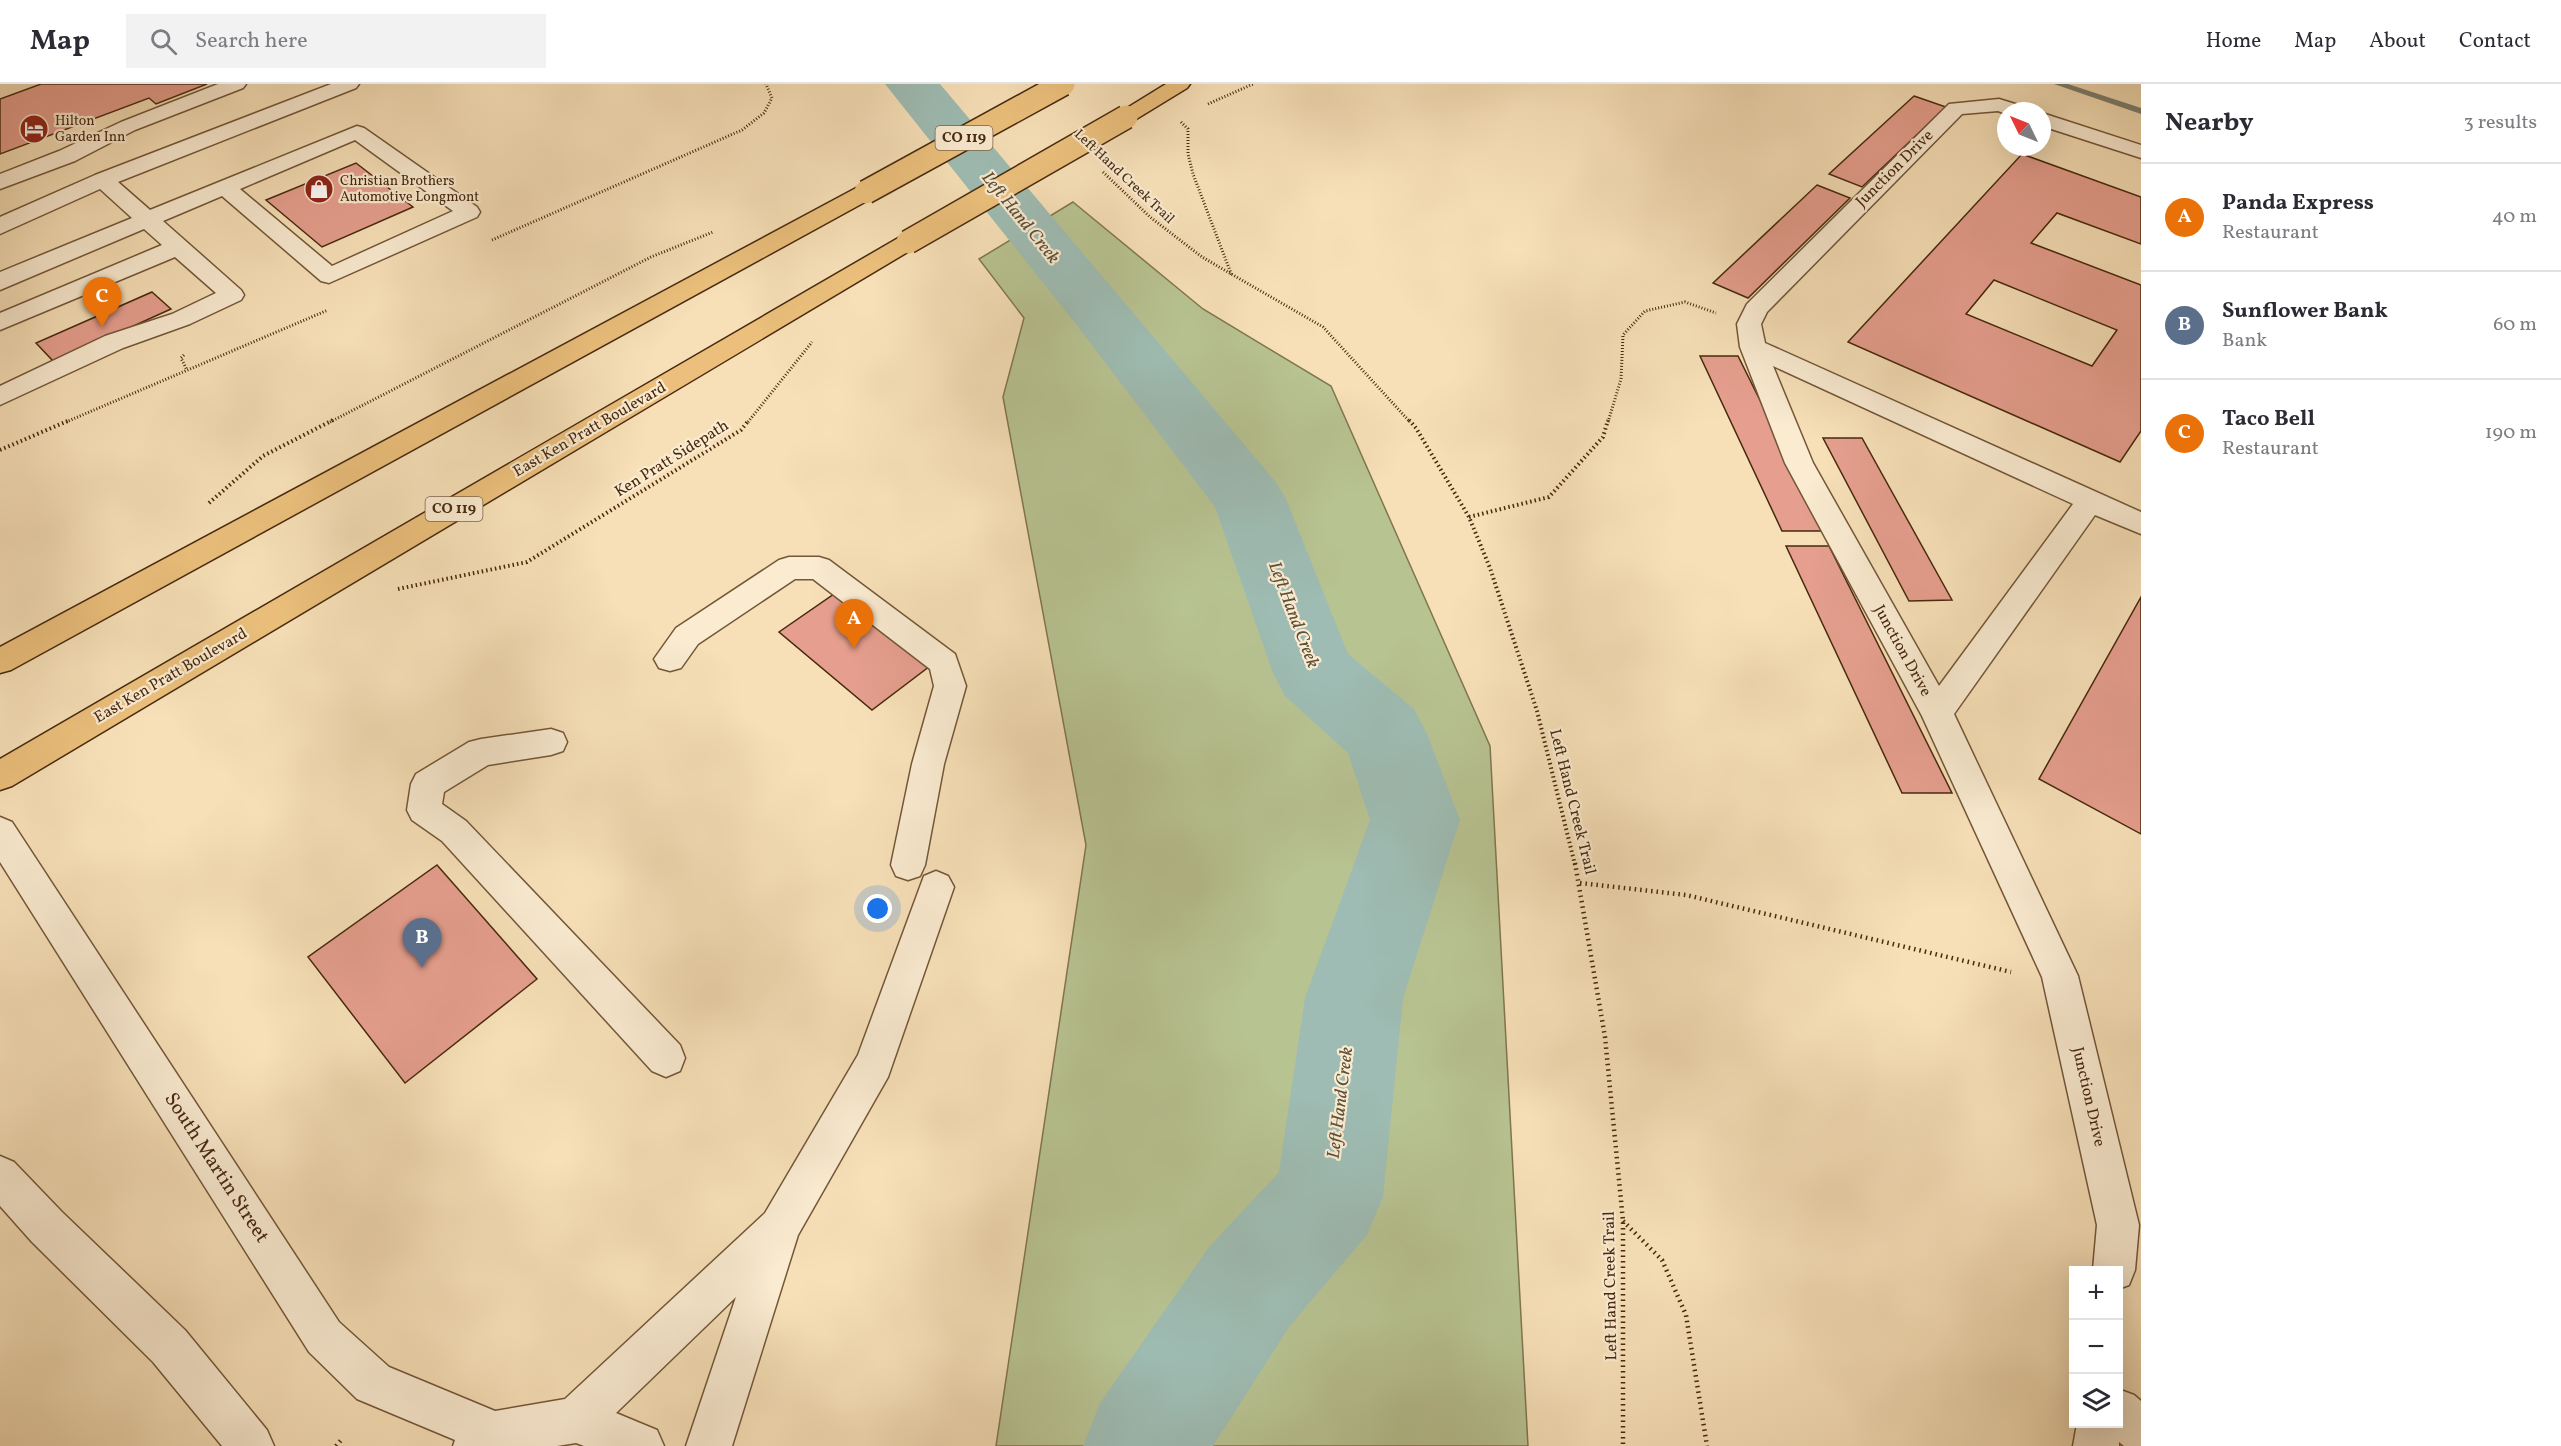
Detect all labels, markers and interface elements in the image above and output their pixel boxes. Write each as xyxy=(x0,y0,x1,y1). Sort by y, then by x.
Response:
search box xyxy=(126,14,546,68)
text: Map xyxy=(30,22,90,61)
icon: search xyxy=(147,25,180,58)
text: Search here xyxy=(195,26,308,57)
text: Home xyxy=(2206,27,2261,56)
text: Map xyxy=(2294,27,2336,56)
text: About xyxy=(2369,27,2426,56)
text: Contact xyxy=(2459,27,2531,56)
north arrow xyxy=(1997,102,2051,156)
text: Nearby xyxy=(2165,105,2254,141)
text: 3 results xyxy=(2463,109,2537,137)
place label: Hilton Garden Inn xyxy=(55,112,125,147)
hotel icon: Hilton Garden Inn xyxy=(18,113,50,145)
street label: Left Hand Creek Trail xyxy=(1070,125,1178,229)
street label: Junction Drive xyxy=(1851,125,1939,213)
road number: CO 119 xyxy=(936,126,992,150)
water label: Left Hand Creek xyxy=(975,166,1065,270)
place label: Christian Brothers Automotive Longmont xyxy=(340,172,479,207)
shop icon: Christian Brothers Automotive Longmont xyxy=(303,173,335,205)
text: Panda Express xyxy=(2222,188,2374,219)
text: A xyxy=(2177,203,2192,231)
text: 40 m xyxy=(2492,203,2537,231)
text: Restaurant xyxy=(2222,219,2319,247)
pin: C xyxy=(82,278,122,327)
text: Sunflower Bank xyxy=(2222,296,2388,327)
text: B xyxy=(2178,311,2191,339)
text: 60 m xyxy=(2493,311,2537,339)
text: Bank xyxy=(2222,327,2267,355)
street label: East Ken Pratt Boulevard xyxy=(509,377,671,483)
text: Taco Bell xyxy=(2222,404,2315,435)
street label: Ken Pratt Sidepath xyxy=(611,415,733,503)
text: C xyxy=(2178,419,2191,447)
text: 190 m xyxy=(2485,419,2537,447)
text: Restaurant xyxy=(2222,435,2319,463)
road number: CO 119 xyxy=(426,497,482,521)
water label: Left Hand Creek xyxy=(1261,558,1325,672)
pin: A xyxy=(834,600,874,649)
street label: Junction Drive xyxy=(1868,601,1936,701)
street label: East Ken Pratt Boulevard xyxy=(90,623,252,729)
street label: Left Hand Creek Trail xyxy=(1543,727,1601,877)
your location xyxy=(863,894,892,923)
pin: B xyxy=(402,918,442,968)
street label: Junction Drive xyxy=(2066,1045,2110,1149)
water label: Left Hand Creek xyxy=(1322,1046,1360,1160)
street label: South Martin Street xyxy=(157,1087,275,1249)
street label: Left Hand Creek Trail xyxy=(1599,1211,1623,1361)
map controls xyxy=(2069,1266,2123,1428)
button: + xyxy=(2069,1266,2123,1320)
button: − xyxy=(2069,1320,2123,1374)
button: layers xyxy=(2069,1374,2123,1428)

